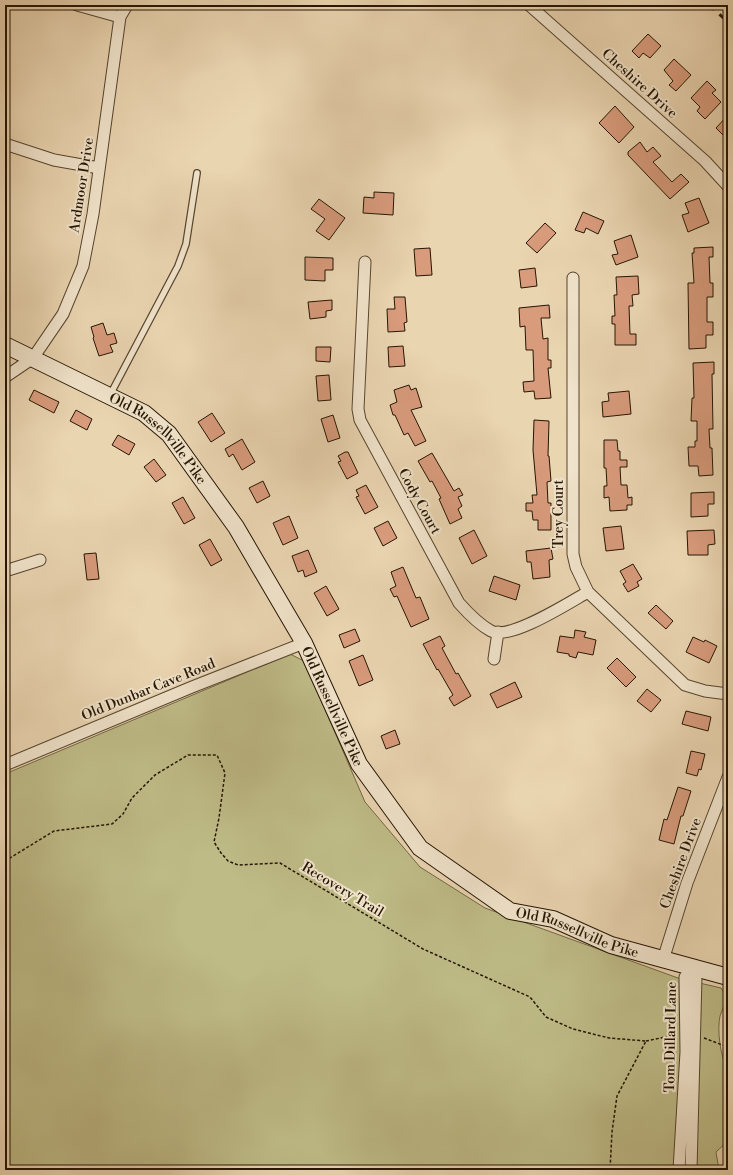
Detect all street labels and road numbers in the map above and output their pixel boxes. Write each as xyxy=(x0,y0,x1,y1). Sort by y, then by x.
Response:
street label: Cheshire Drive xyxy=(598,45,681,122)
street label: Ardmoor Drive xyxy=(65,136,98,235)
street label: Old Russellville Pike xyxy=(106,389,210,488)
street label: Cody Court xyxy=(394,466,445,537)
street label: Trey Court xyxy=(550,480,568,548)
street label: Old Russellville Pike xyxy=(297,644,367,770)
street label: Old Dunbar Cave Road xyxy=(79,655,218,725)
street label: Cheshire Drive xyxy=(656,815,706,911)
street label: Recovery Trail xyxy=(298,858,387,921)
street label: Old Russellville Pike xyxy=(514,904,641,962)
street label: Tom Dillard Lane xyxy=(661,981,681,1093)

